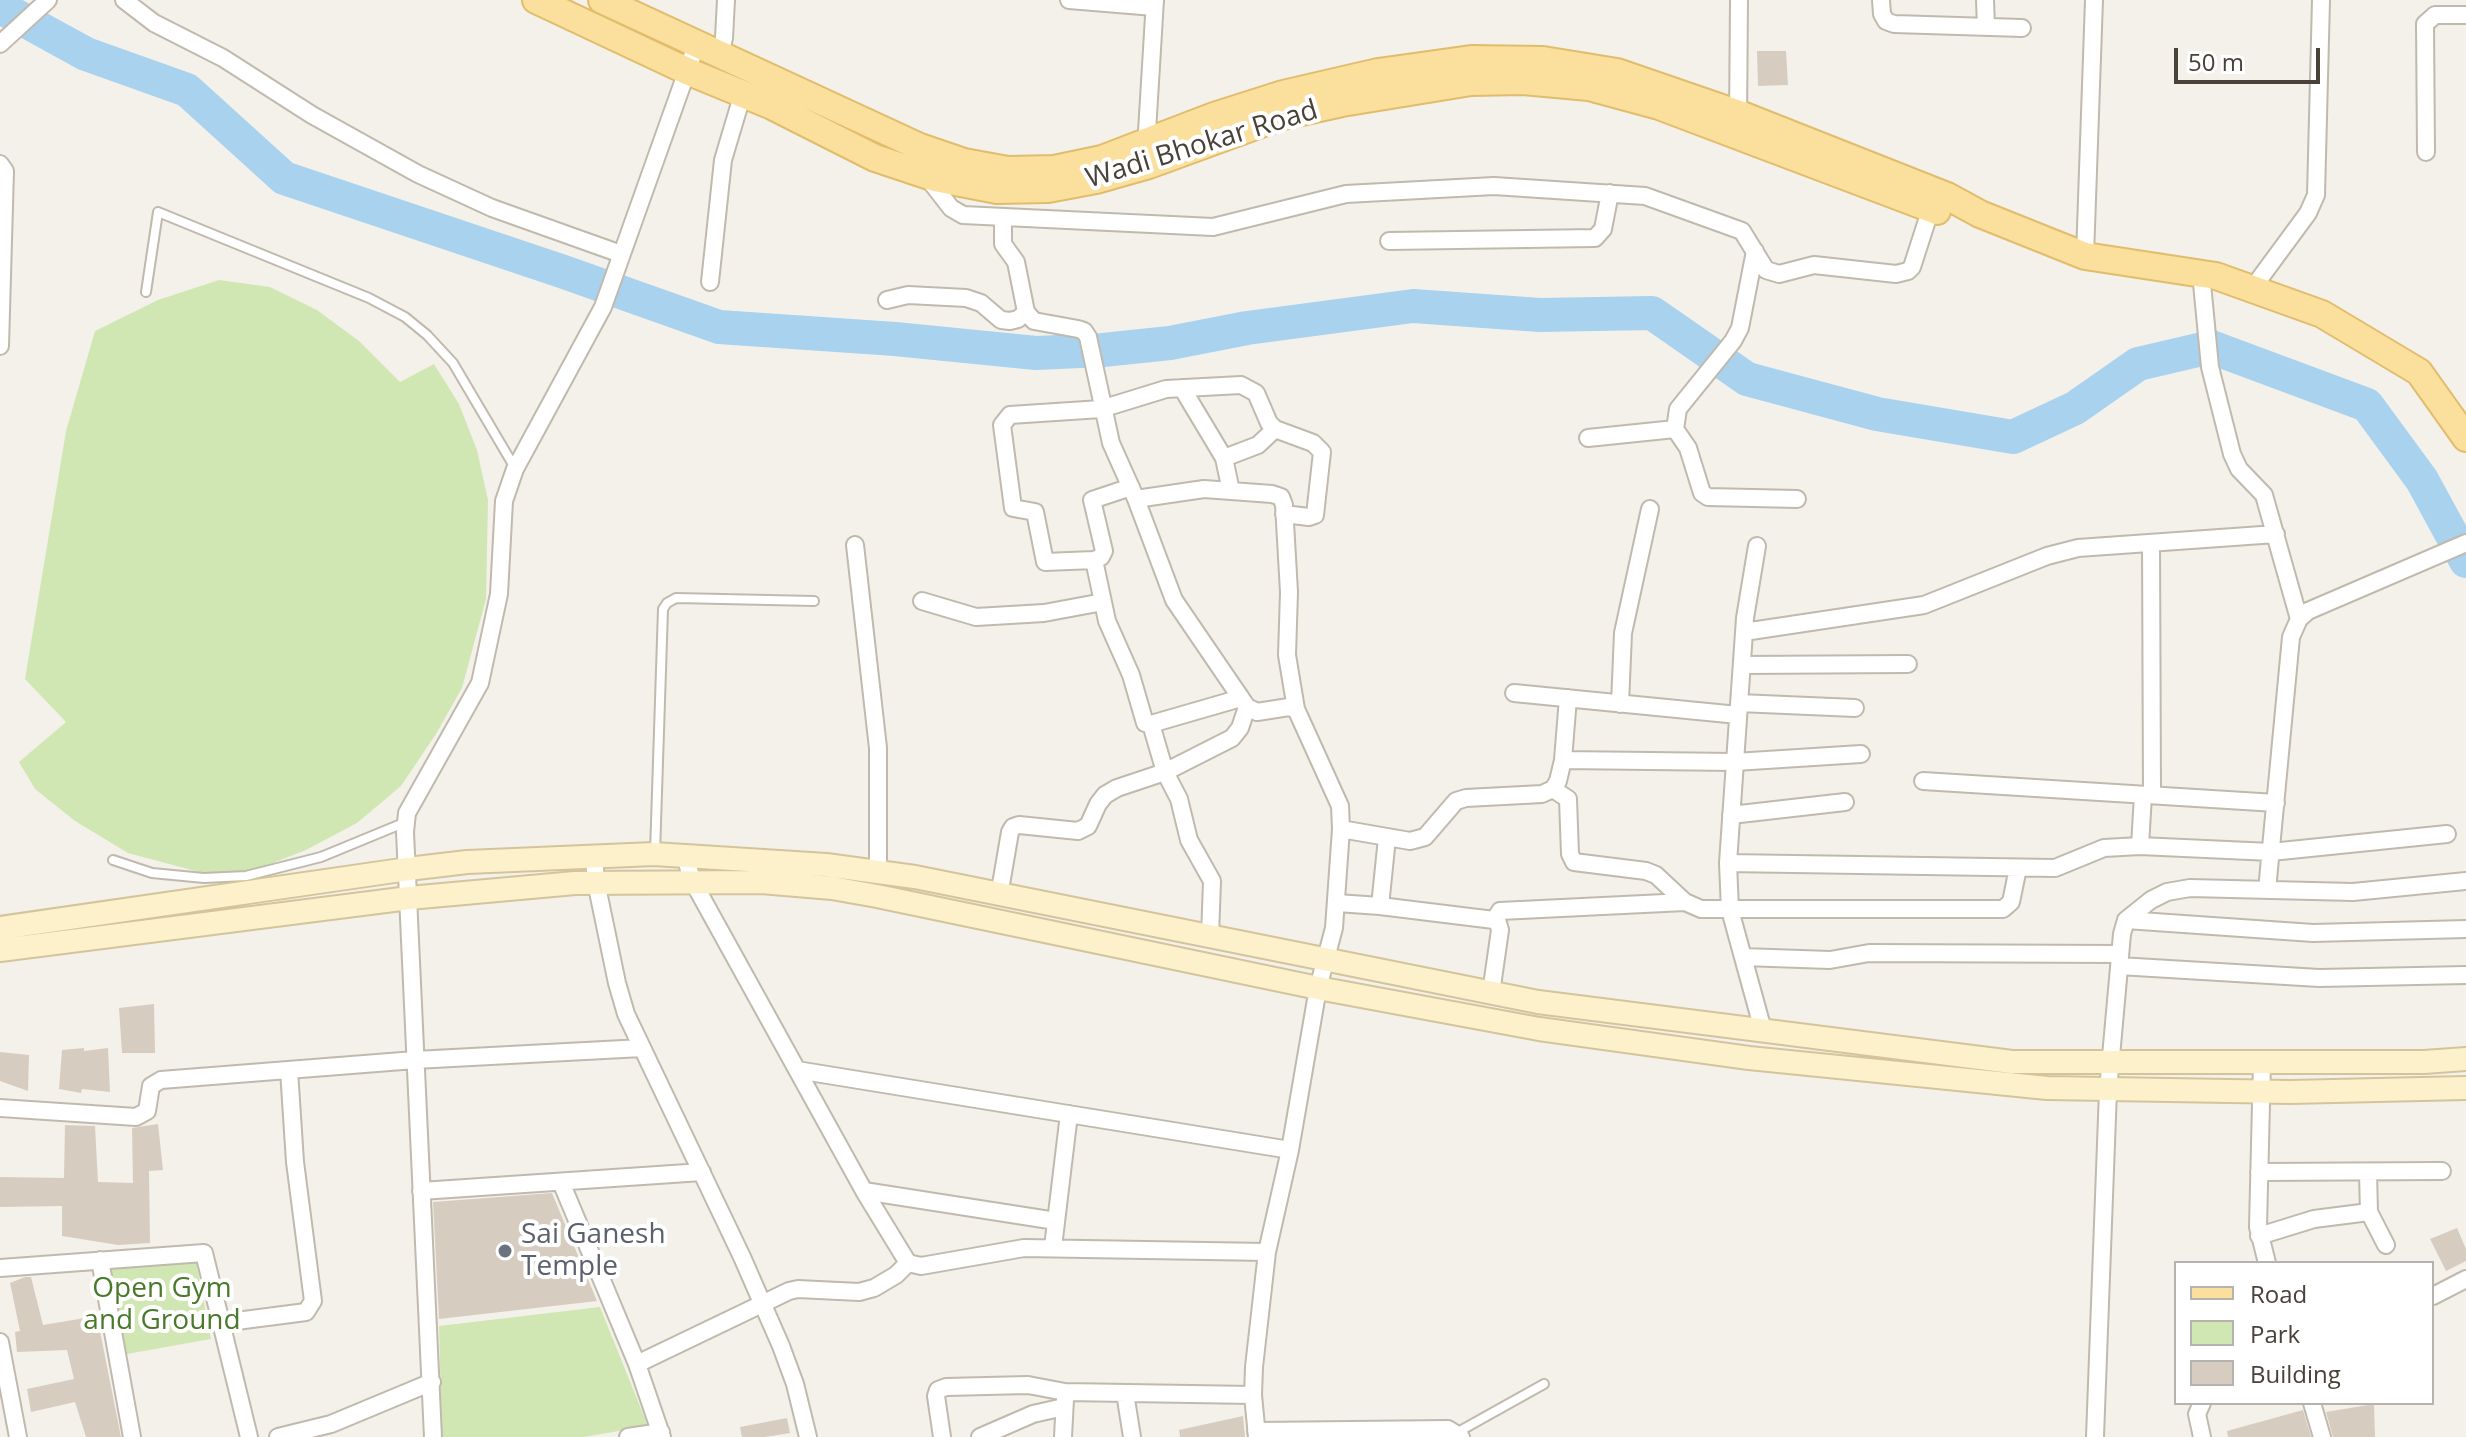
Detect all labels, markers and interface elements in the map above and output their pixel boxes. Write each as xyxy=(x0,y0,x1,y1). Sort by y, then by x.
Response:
scale bar xyxy=(2178,32,2324,82)
text: 50 m xyxy=(2188,45,2244,78)
street label: Wadi Bhokar Road xyxy=(1082,94,1322,196)
place label: Sai Ganesh Temple xyxy=(521,1218,666,1284)
marker: Sai Ganesh Temple xyxy=(496,1242,514,1260)
legend xyxy=(2174,1261,2434,1405)
park label: Open Gym and Ground xyxy=(83,1272,241,1338)
text: Road xyxy=(2250,1277,2307,1310)
text: Park xyxy=(2250,1317,2300,1350)
text: Building xyxy=(2250,1357,2341,1390)

